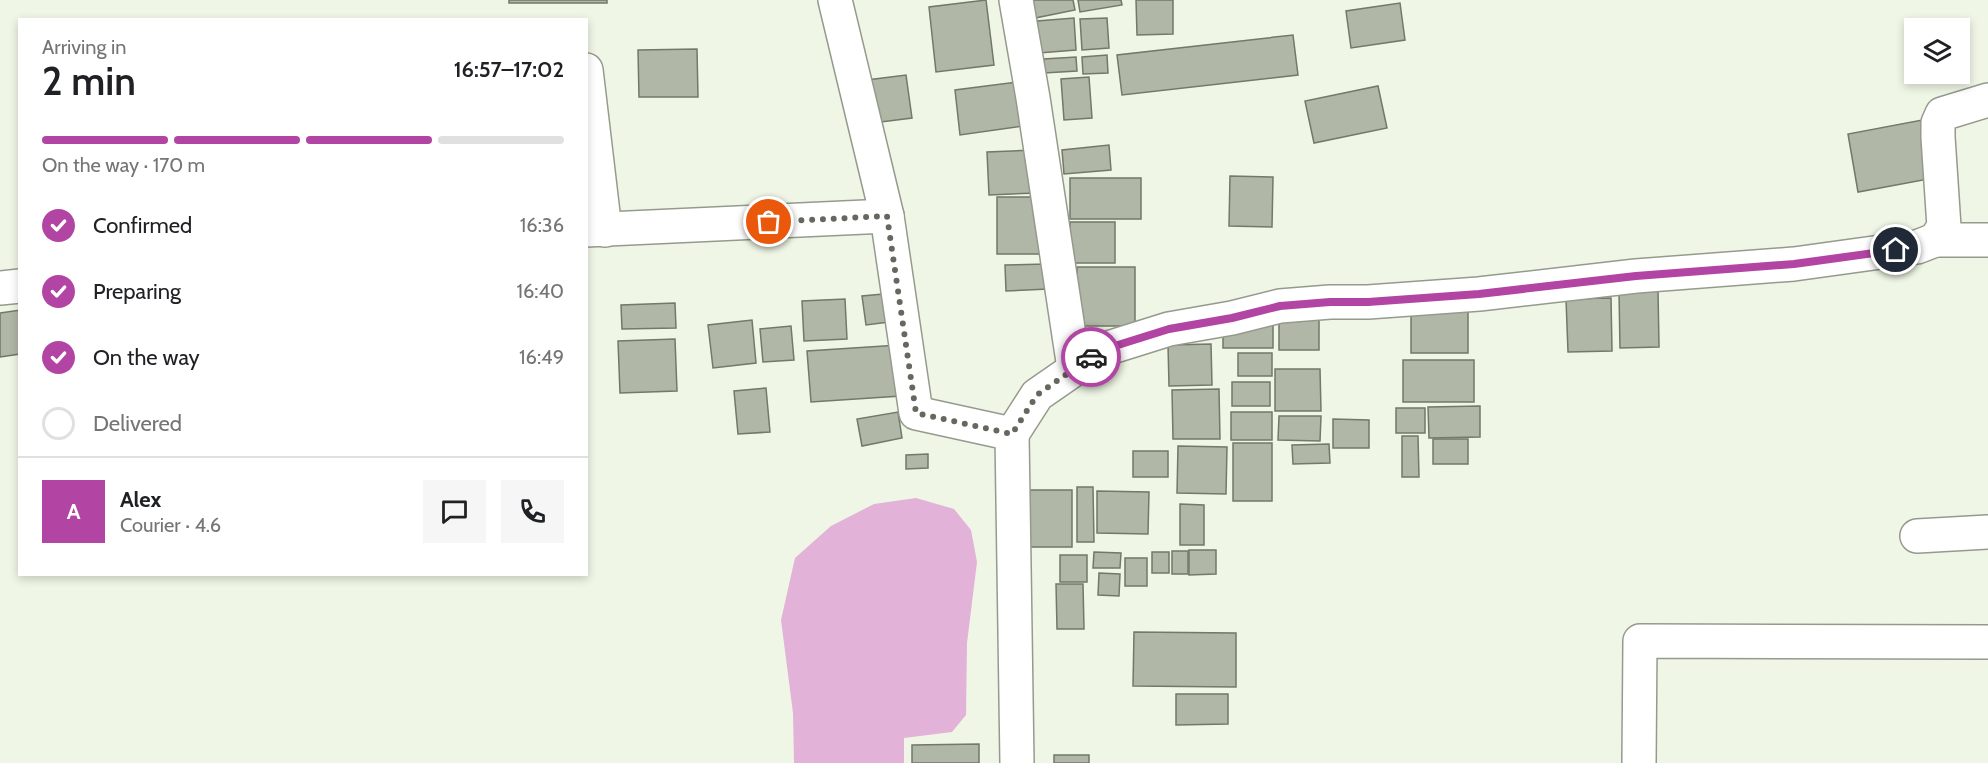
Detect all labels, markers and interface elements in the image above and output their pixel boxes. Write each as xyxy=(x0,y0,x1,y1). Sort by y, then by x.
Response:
map controls xyxy=(1904,18,1970,84)
button: layers xyxy=(1904,18,1970,84)
text: Arriving in xyxy=(42,35,126,59)
text: 16:57–17:02 xyxy=(454,56,564,83)
text: 2 min xyxy=(42,57,136,105)
text: On the way · 170 m xyxy=(42,153,205,177)
pin xyxy=(743,196,794,247)
icon: bag xyxy=(752,205,785,238)
icon: check xyxy=(42,209,75,242)
text: Confirmed xyxy=(93,212,192,239)
text: 16:36 xyxy=(520,213,564,237)
pin xyxy=(1870,224,1921,275)
icon: home xyxy=(1879,233,1912,266)
icon: check xyxy=(42,275,75,308)
text: Preparing xyxy=(93,278,181,305)
text: 16:40 xyxy=(516,279,564,303)
courier xyxy=(1061,327,1121,387)
icon: check xyxy=(42,341,75,374)
icon: car xyxy=(1075,341,1108,374)
text: On the way xyxy=(93,344,200,371)
text: 16:49 xyxy=(519,345,564,369)
text: Delivered xyxy=(93,410,182,437)
button: chat xyxy=(423,480,486,543)
button: phone xyxy=(501,480,564,543)
text: Alex xyxy=(120,486,161,513)
text: A xyxy=(67,498,80,525)
text: Courier · 4.6 xyxy=(120,513,221,537)

